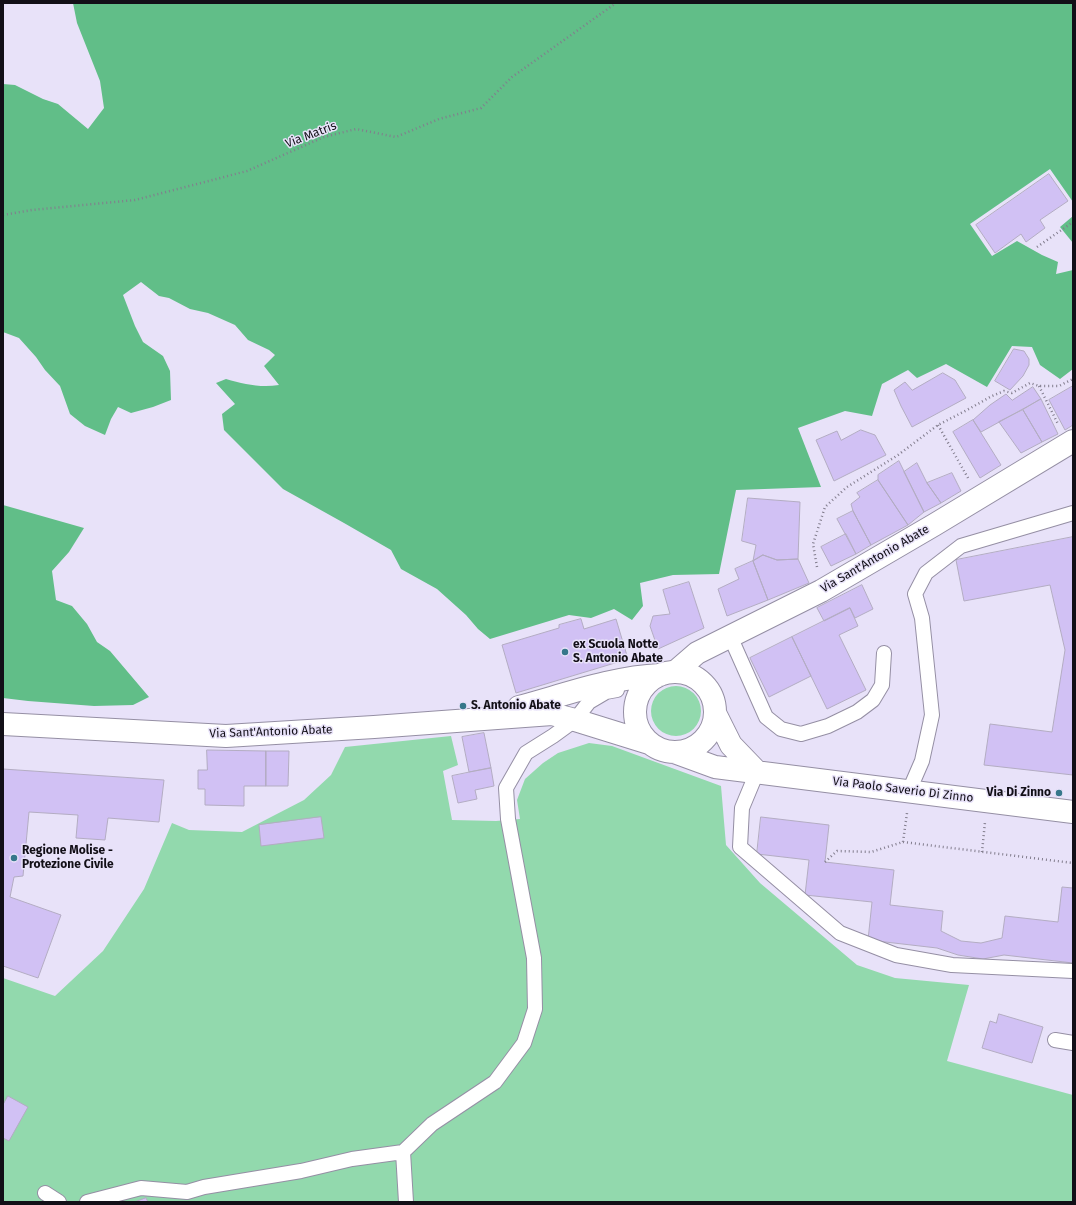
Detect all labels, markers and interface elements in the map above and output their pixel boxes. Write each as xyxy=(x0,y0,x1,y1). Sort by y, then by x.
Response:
street label: Via Matris xyxy=(283,119,339,151)
street label: Via Sant'Antonio Abate xyxy=(818,522,932,596)
place label: ex Scuola Notte S. Antonio Abate xyxy=(573,638,663,666)
marker: ex Scuola Notte S. Antonio Abate xyxy=(560,647,570,657)
place label: S. Antonio Abate xyxy=(471,699,561,713)
marker: S. Antonio Abate xyxy=(458,701,468,711)
street label: Via Sant'Antonio Abate xyxy=(209,723,333,741)
street label: Via Paolo Saverio Di Zinno xyxy=(832,774,974,806)
place label: Via Di Zinno xyxy=(987,786,1051,800)
marker: Via Di Zinno xyxy=(1054,788,1064,798)
place label: Regione Molise - Protezione Civile xyxy=(22,844,114,872)
marker: Regione Molise - Protezione Civile xyxy=(9,853,19,863)

